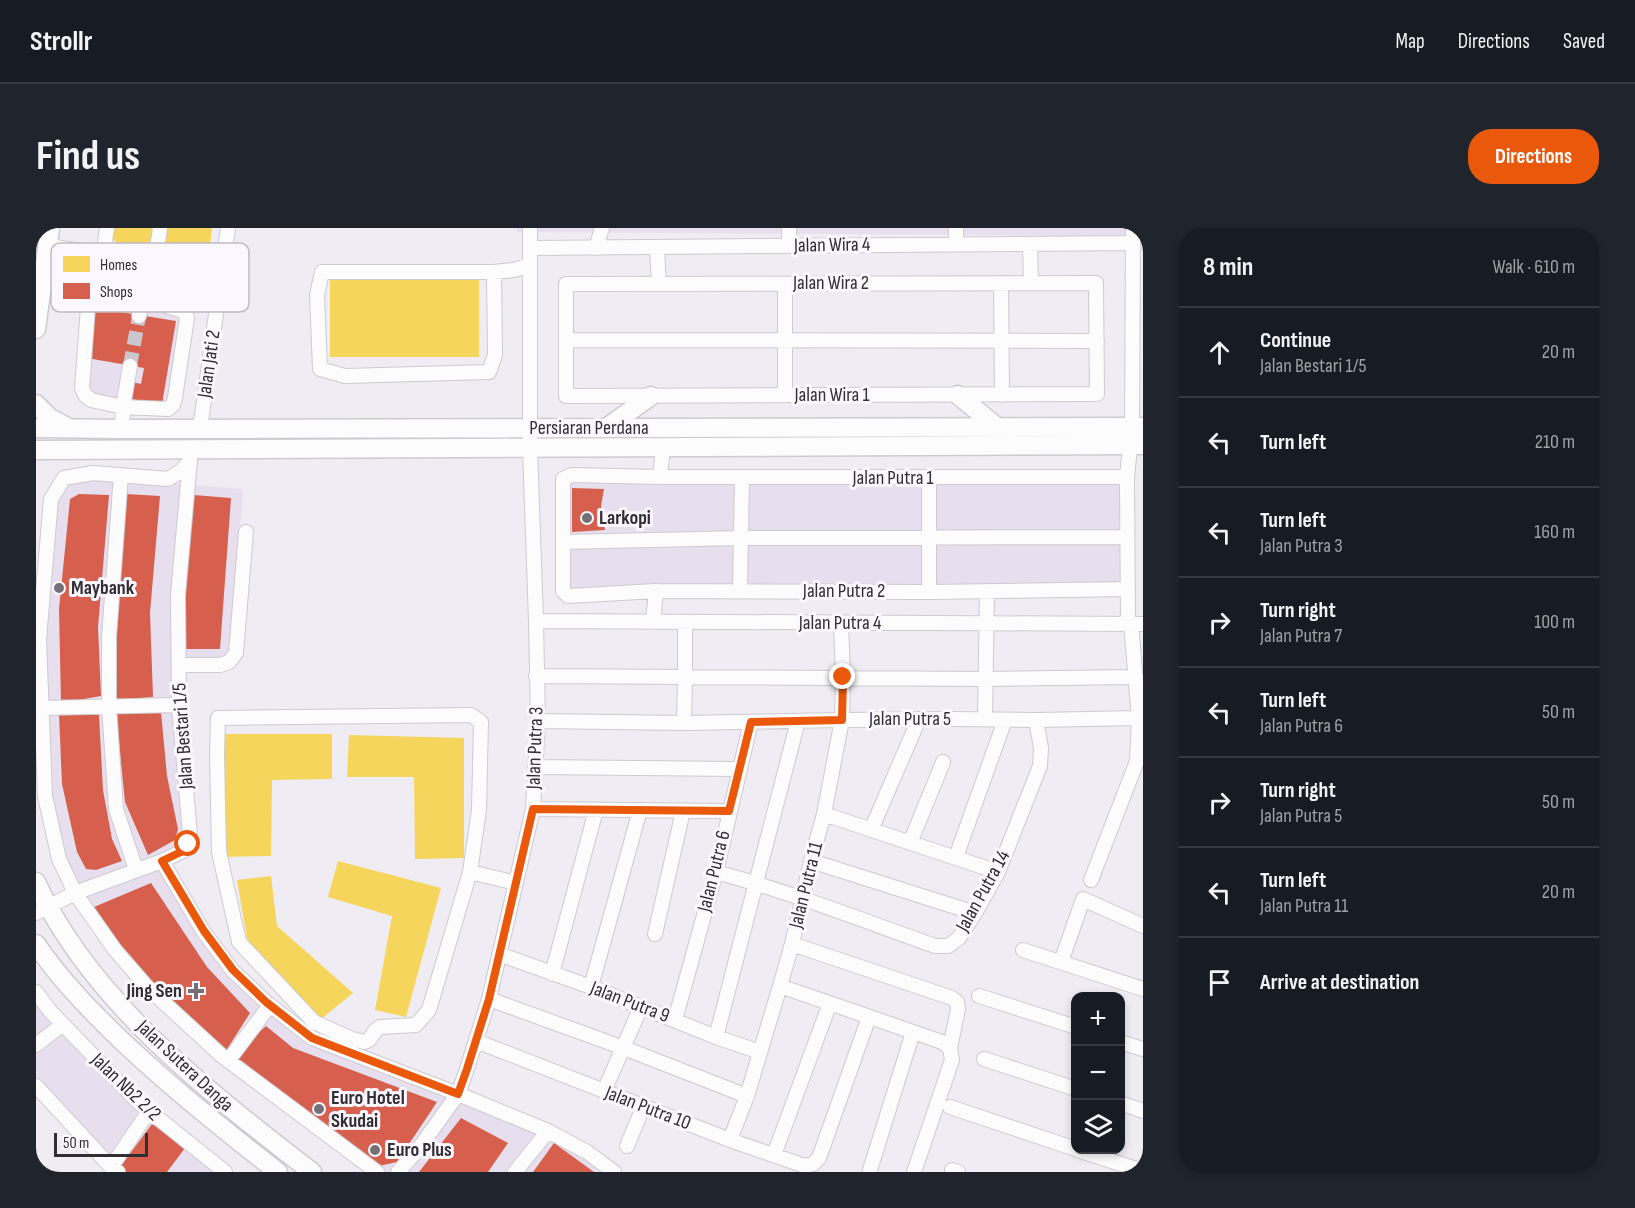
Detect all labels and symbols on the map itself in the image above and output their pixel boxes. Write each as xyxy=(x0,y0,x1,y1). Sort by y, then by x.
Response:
street label: Jalan Wira 4 xyxy=(793,232,870,258)
legend xyxy=(51,243,249,312)
text: Homes xyxy=(100,256,137,275)
street label: Jalan Wira 2 xyxy=(792,271,869,295)
text: Shops xyxy=(100,283,133,302)
street label: Jalan Jati 2 xyxy=(192,329,226,400)
street label: Jalan Wira 1 xyxy=(794,383,870,407)
street label: Persiaran Perdana xyxy=(529,416,649,440)
street label: Jalan Putra 1 xyxy=(851,466,934,490)
place label: Larkopi xyxy=(599,506,651,530)
marker: Larkopi xyxy=(580,511,594,525)
place label: Maybank xyxy=(71,576,135,600)
street label: Jalan Putra 2 xyxy=(802,579,885,603)
marker: Maybank xyxy=(52,581,66,595)
street label: Jalan Putra 4 xyxy=(798,611,881,635)
route end xyxy=(829,663,855,689)
street label: Jalan Bestari 1/5 xyxy=(167,682,199,791)
street label: Jalan Putra 3 xyxy=(522,706,548,791)
street label: Jalan Putra 5 xyxy=(868,707,951,731)
street label: Jalan Putra 6 xyxy=(692,828,736,915)
route start xyxy=(174,830,200,856)
street label: Jalan Putra 11 xyxy=(783,839,828,932)
street label: Jalan Putra 14 xyxy=(950,846,1015,937)
street label: Jalan Putra 9 xyxy=(586,976,673,1028)
place label: Jing Sen xyxy=(126,979,182,1003)
marker: Jing Sen xyxy=(187,982,205,1000)
street label: Jalan Sutera Danga xyxy=(131,1014,238,1117)
street label: Jalan Nb2 2/2 xyxy=(85,1047,166,1126)
street label: Jalan Putra 10 xyxy=(601,1080,694,1135)
place label: Euro Hotel Skudai xyxy=(331,1086,405,1133)
marker: Euro Hotel Skudai xyxy=(312,1102,326,1116)
scale bar xyxy=(54,1130,148,1158)
place label: Euro Plus xyxy=(387,1138,452,1162)
marker: Euro Plus xyxy=(368,1143,382,1157)

